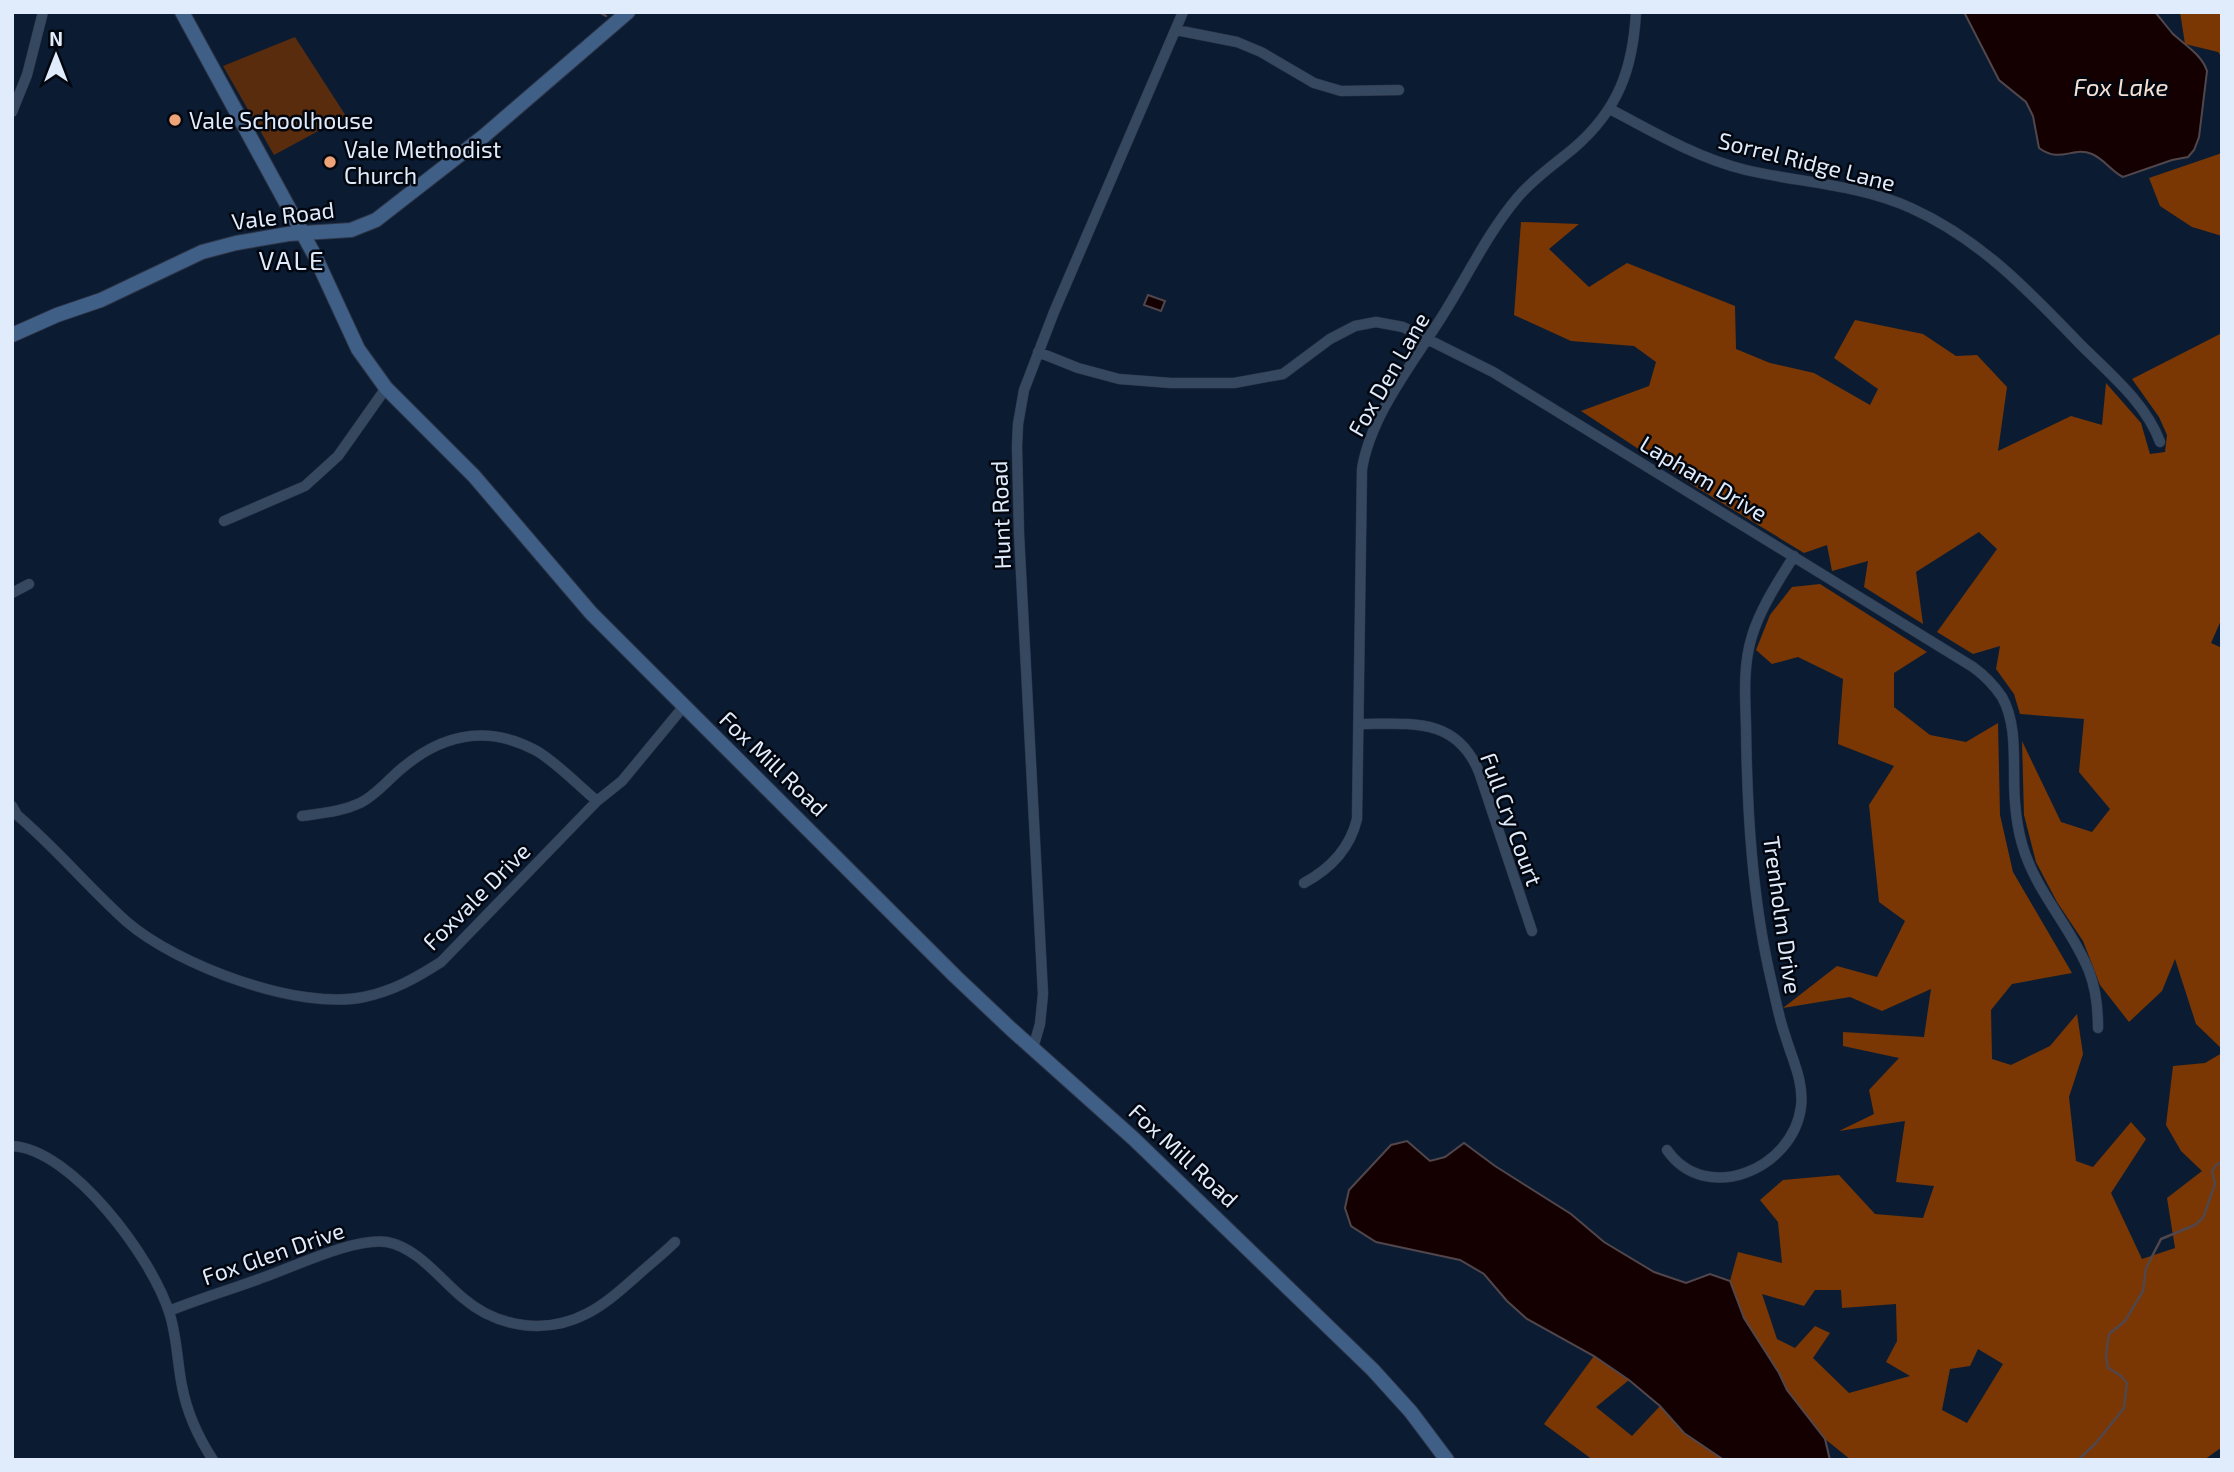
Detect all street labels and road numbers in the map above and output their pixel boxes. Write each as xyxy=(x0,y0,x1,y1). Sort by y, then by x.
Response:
street label: Sorrel Ridge Lane xyxy=(1716,125,1898,197)
street label: Vale Road xyxy=(230,195,336,235)
street label: Fox Den Lane xyxy=(1341,307,1435,441)
street label: Lapham Drive xyxy=(1635,429,1773,527)
street label: Hunt Road xyxy=(984,460,1016,570)
street label: Fox Mill Road xyxy=(714,705,834,821)
street label: Full Cry Court xyxy=(1475,749,1549,890)
street label: Trenholm Drive xyxy=(1758,834,1808,996)
street label: Foxvale Drive xyxy=(416,836,536,956)
street label: Fox Mill Road xyxy=(1124,1097,1244,1213)
street label: Fox Glen Drive xyxy=(198,1216,348,1290)

